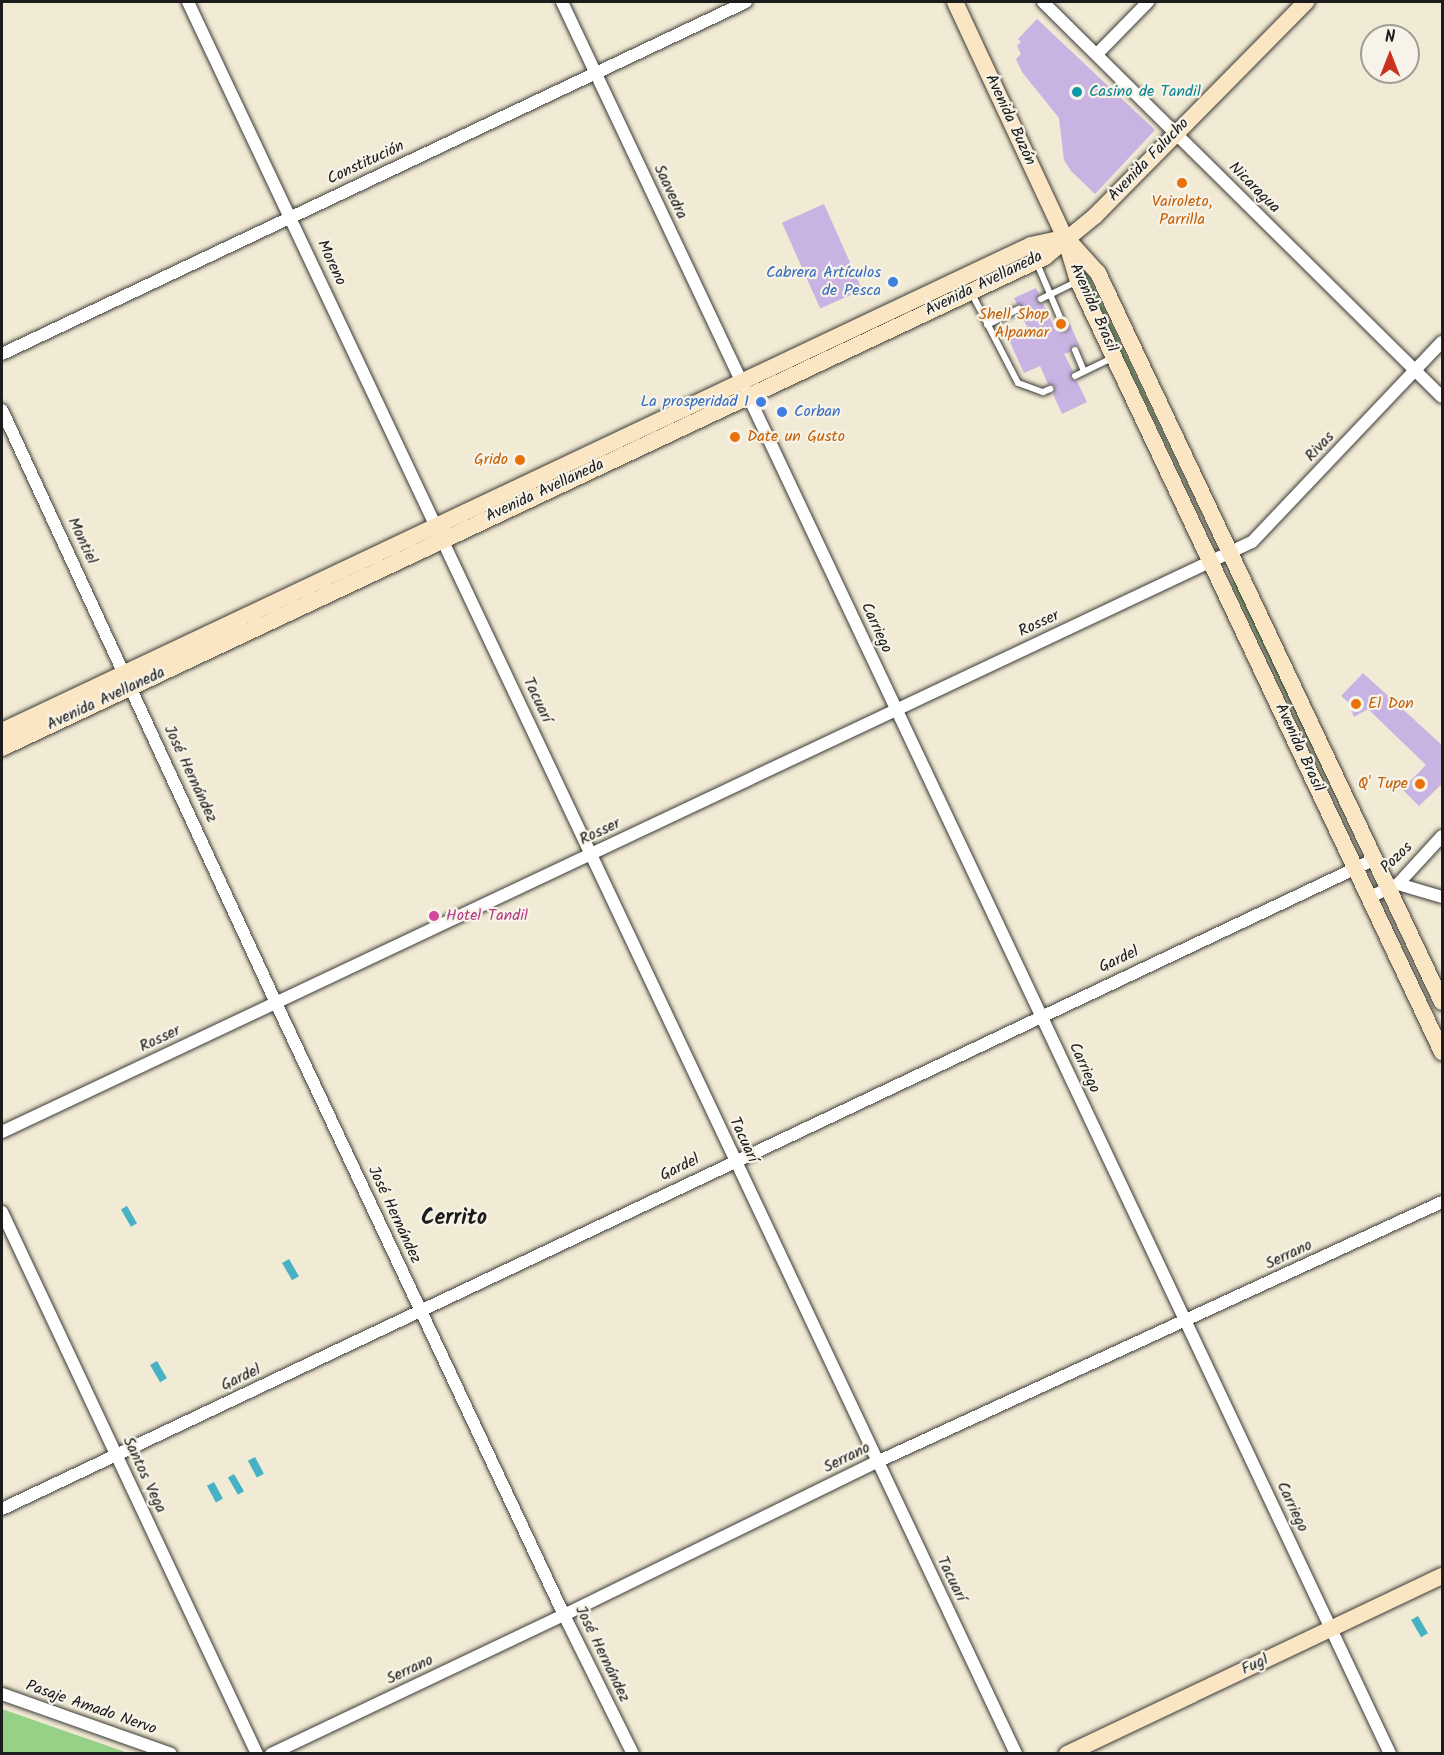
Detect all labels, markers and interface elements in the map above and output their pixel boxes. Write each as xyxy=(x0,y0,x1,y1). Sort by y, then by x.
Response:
north arrow xyxy=(1360,24,1420,84)
text: N xyxy=(1385,25,1395,50)
street label: Avenida Buzón xyxy=(980,71,1040,169)
place label: Casino de Tandil xyxy=(1089,82,1201,102)
marker: Casino de Tandil xyxy=(1070,85,1084,99)
street label: Avenida Falucho xyxy=(1104,114,1194,206)
street label: Constitución xyxy=(324,137,408,189)
street label: Nicaragua xyxy=(1224,158,1284,218)
street label: Saavedra xyxy=(649,162,691,222)
marker: Vairoleto, Parrilla xyxy=(1175,176,1189,190)
place label: Vairoleto, Parrilla xyxy=(1152,192,1212,230)
street label: Moreno xyxy=(312,237,350,289)
street label: Avenida Avellaneda xyxy=(922,247,1046,321)
street label: Avenida Brasil xyxy=(1065,260,1121,356)
place label: Cabrera Artículos de Pesca xyxy=(766,263,881,301)
marker: Cabrera Artículos de Pesca xyxy=(886,275,900,289)
place label: Shell Shop Alpamar xyxy=(979,305,1049,343)
marker: Shell Shop Alpamar xyxy=(1054,317,1068,331)
place label: La prosperidad 1 xyxy=(640,392,749,412)
marker: La prosperidad 1 xyxy=(754,395,768,409)
place label: Corban xyxy=(794,402,841,422)
marker: Corban xyxy=(775,405,789,419)
place label: Date un Gusto xyxy=(747,427,845,447)
street label: Rivas xyxy=(1301,428,1339,466)
marker: Date un Gusto xyxy=(728,430,742,444)
place label: Grido xyxy=(474,450,508,470)
marker: Grido xyxy=(513,453,527,467)
street label: Avenida Avellaneda xyxy=(483,455,607,527)
street label: Montiel xyxy=(63,515,101,567)
street label: Carriego xyxy=(856,600,896,656)
street label: Rosser xyxy=(1016,606,1062,642)
street label: Avenida Avellaneda xyxy=(44,663,168,735)
street label: Tacuarí xyxy=(518,674,556,726)
place label: El Don xyxy=(1368,694,1414,714)
marker: El Don xyxy=(1349,697,1363,711)
street label: Avenida Brasil xyxy=(1270,701,1328,795)
street label: José Hernández xyxy=(159,722,221,826)
place label: Q' Tupe xyxy=(1358,774,1408,794)
marker: Q' Tupe xyxy=(1413,777,1427,791)
street label: Rosser xyxy=(577,814,623,850)
street label: Pozos xyxy=(1377,838,1417,878)
place label: Hotel Tandil xyxy=(446,906,528,926)
marker: Hotel Tandil xyxy=(427,909,441,923)
street label: Gardel xyxy=(1096,942,1142,978)
street label: Rosser xyxy=(137,1021,183,1057)
street label: Carriego xyxy=(1064,1040,1104,1096)
street label: Tacuarí xyxy=(724,1114,762,1166)
street label: Gardel xyxy=(657,1150,703,1186)
street label: José Hernández xyxy=(363,1163,425,1267)
district label: Cerrito xyxy=(421,1206,487,1232)
street label: Serrano xyxy=(1262,1236,1316,1274)
street label: Gardel xyxy=(218,1360,264,1396)
street label: Santos Vega xyxy=(118,1434,170,1516)
street label: Serrano xyxy=(821,1439,873,1477)
street label: Carriego xyxy=(1272,1479,1312,1535)
street label: Tacuarí xyxy=(932,1553,970,1605)
street label: José Hernández xyxy=(570,1603,634,1705)
street label: Fugl xyxy=(1238,1650,1272,1680)
street label: Serrano xyxy=(383,1651,437,1689)
street label: Pasaje Amado Nervo xyxy=(23,1677,159,1739)

